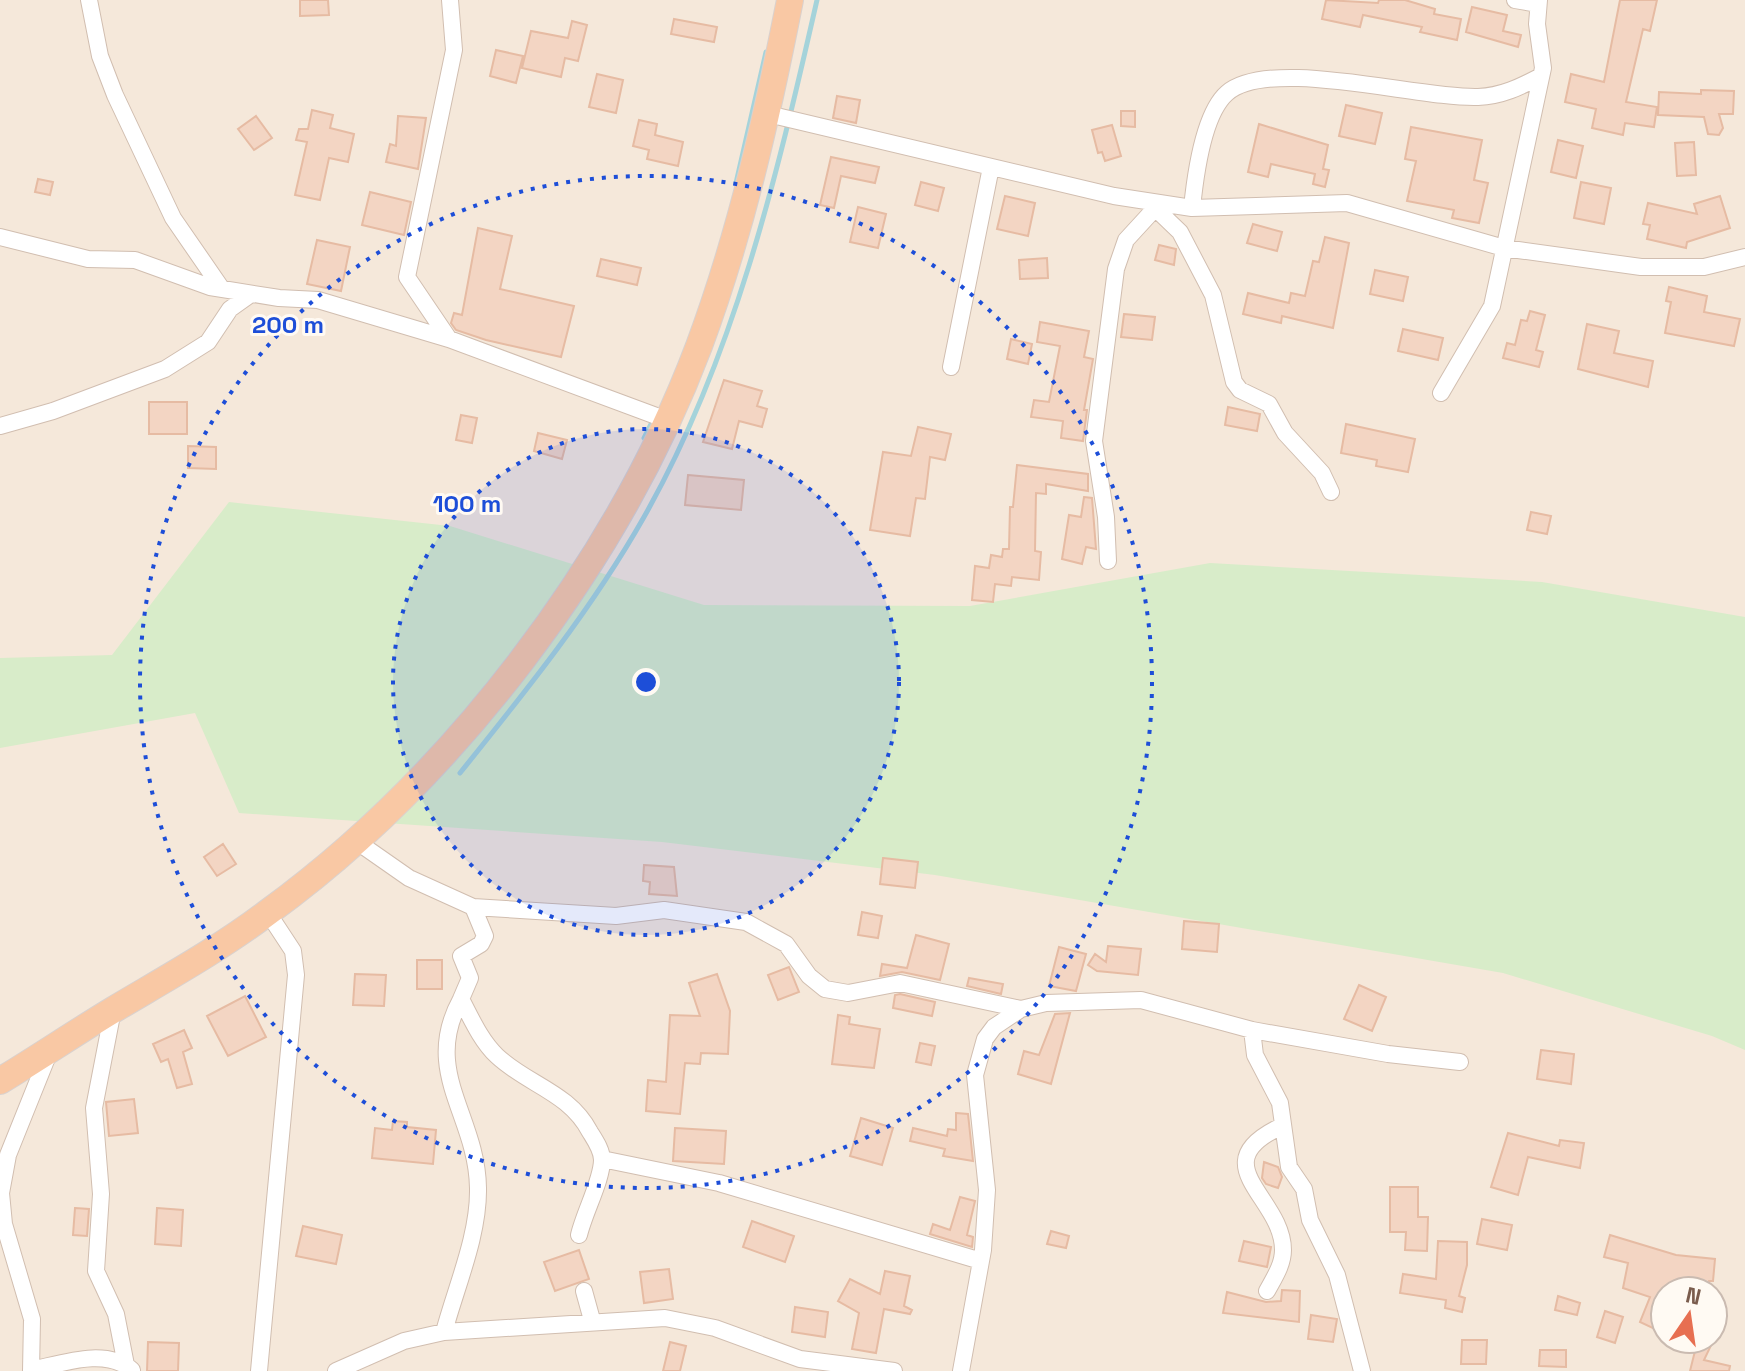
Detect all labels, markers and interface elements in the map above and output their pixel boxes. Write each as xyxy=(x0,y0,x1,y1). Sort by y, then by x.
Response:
text: 200 m xyxy=(252,309,324,340)
text: 100 m xyxy=(433,488,501,519)
centre of rings xyxy=(632,668,660,696)
north arrow xyxy=(1649,1275,1729,1355)
text: N xyxy=(1683,1280,1704,1311)

